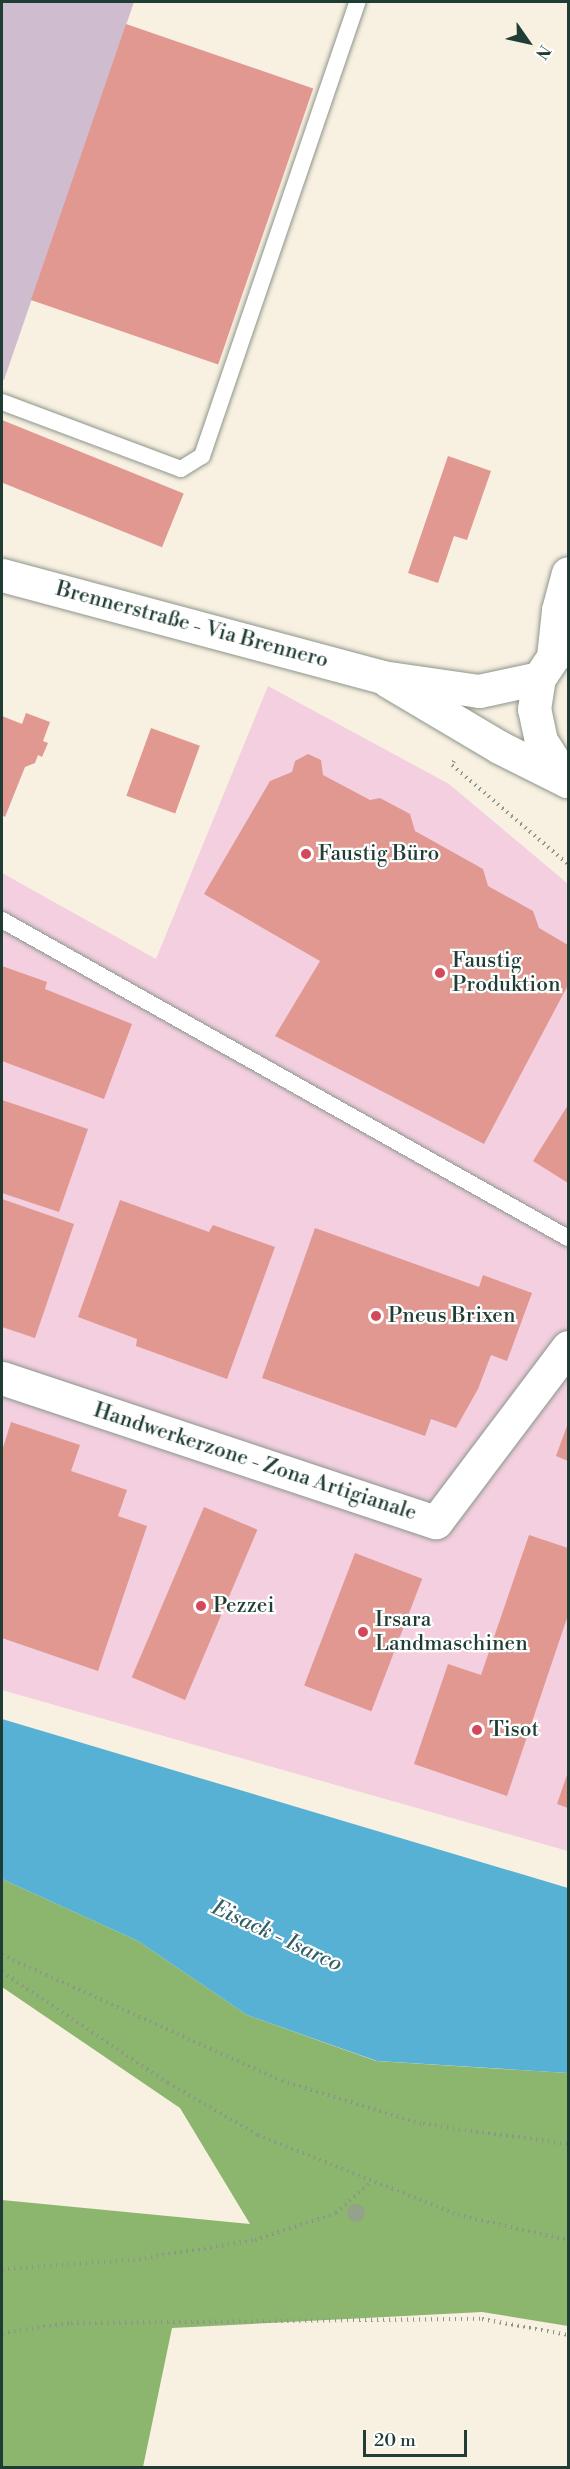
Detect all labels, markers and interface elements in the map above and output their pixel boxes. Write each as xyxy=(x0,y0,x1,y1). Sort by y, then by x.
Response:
north arrow xyxy=(498,12,558,72)
text: N xyxy=(531,41,555,63)
street label: Brennerstraße - Via Brennero xyxy=(53,576,331,674)
place label: Faustig Büro xyxy=(318,841,439,867)
marker: Faustig Büro xyxy=(299,847,313,861)
place label: Faustig Produktion xyxy=(452,948,561,998)
marker: Faustig Produktion xyxy=(433,966,447,980)
place label: Pneus Brixen xyxy=(388,1303,515,1329)
marker: Pneus Brixen xyxy=(369,1309,383,1323)
street label: Handwerkerzone - Zona Artigianale xyxy=(90,1398,420,1526)
place label: Pezzei xyxy=(213,1593,274,1619)
marker: Pezzei xyxy=(194,1599,208,1613)
place label: Irsara Landmaschinen xyxy=(375,1607,528,1657)
marker: Irsara Landmaschinen xyxy=(356,1625,370,1639)
place label: Tisot xyxy=(489,1717,539,1743)
marker: Tisot xyxy=(470,1723,484,1737)
water label: Eisack - Isarco xyxy=(208,1894,346,1978)
scale bar xyxy=(366,2418,470,2456)
text: 20 m xyxy=(374,2429,416,2452)

